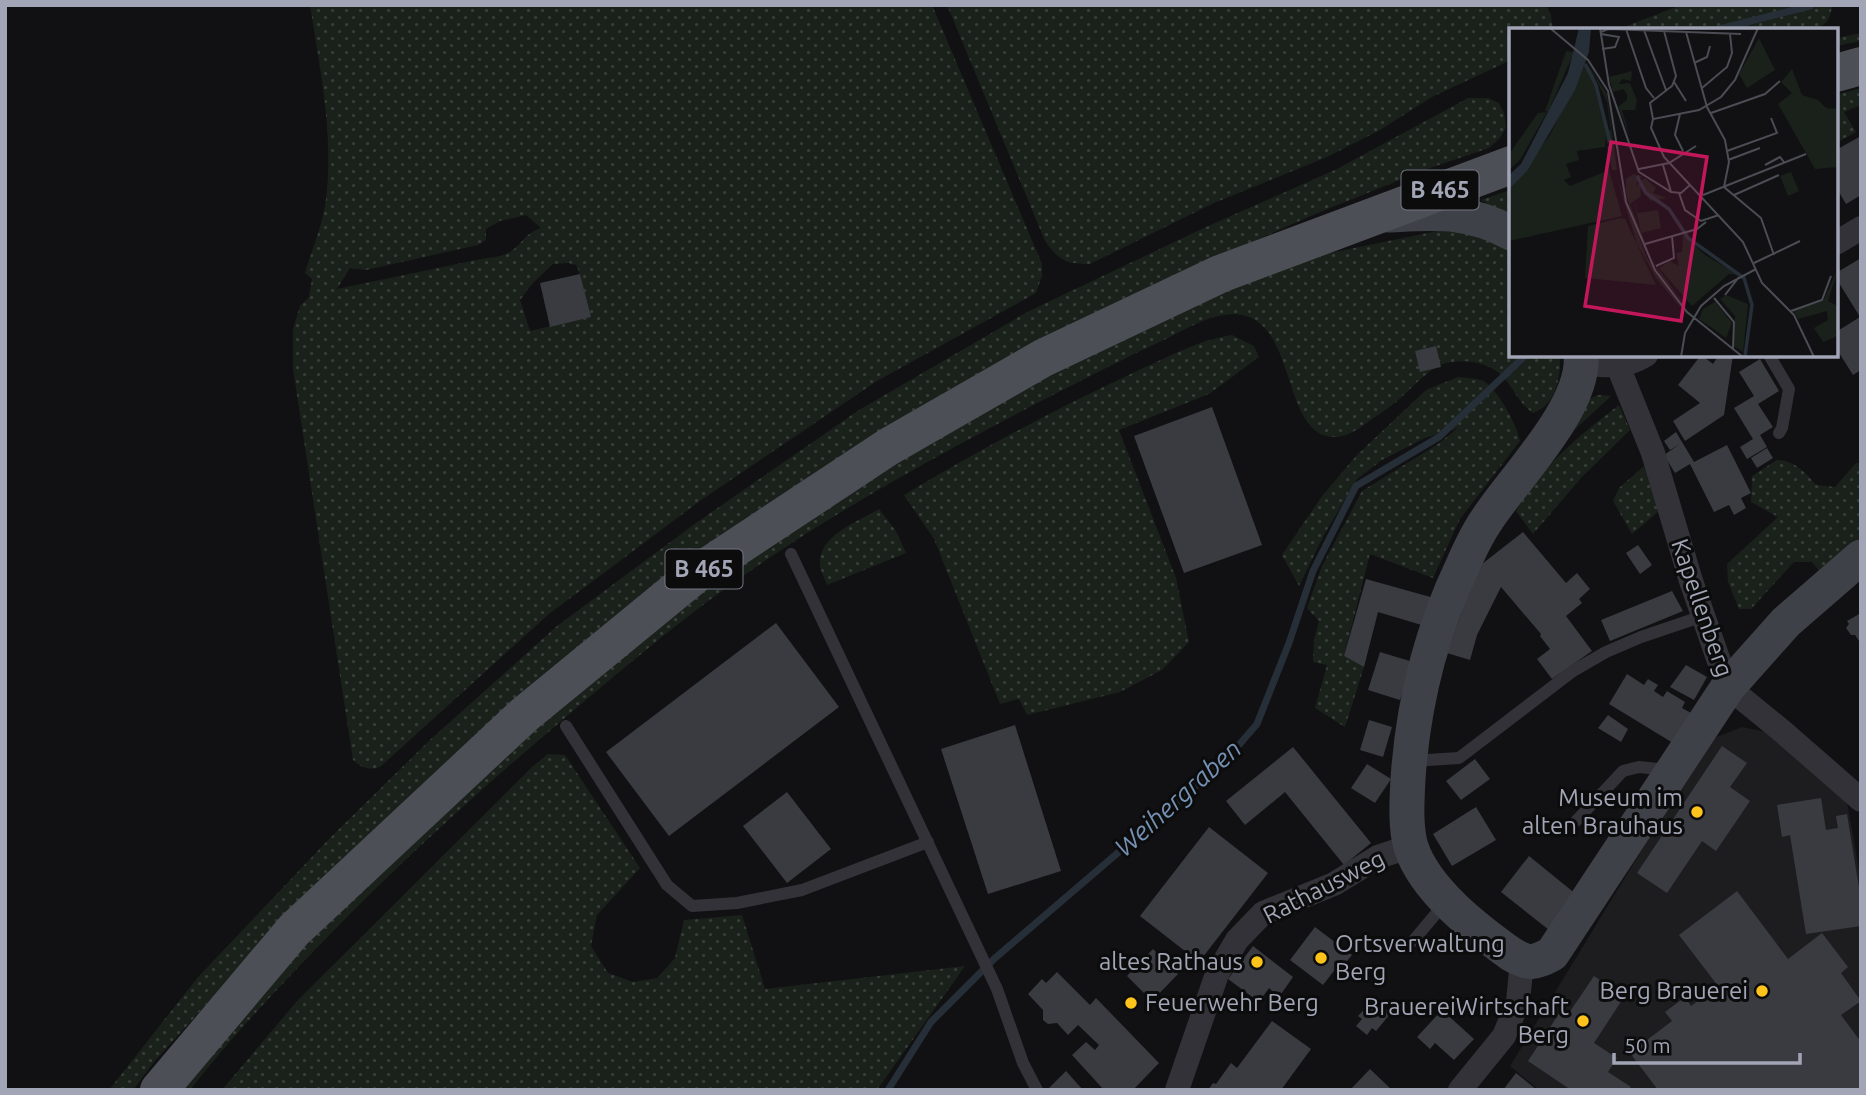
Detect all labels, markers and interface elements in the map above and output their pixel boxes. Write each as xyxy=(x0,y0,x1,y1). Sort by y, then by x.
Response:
inset map xyxy=(1509,28,1838,357)
road number: B 465 xyxy=(1402,170,1478,210)
street label: Kapellenberg xyxy=(1666,535,1739,680)
road number: B 465 xyxy=(666,550,742,589)
water label: Weihergraben xyxy=(1109,733,1247,862)
place label: Museum im alten Brauhaus xyxy=(1522,784,1683,839)
marker: Museum im alten Brauhaus xyxy=(1689,804,1705,820)
street label: Rathausweg xyxy=(1259,844,1389,929)
place label: Ortsverwaltung Berg xyxy=(1335,930,1505,985)
place label: altes Rathaus xyxy=(1099,948,1243,975)
marker: Ortsverwaltung Berg xyxy=(1313,950,1329,966)
marker: altes Rathaus xyxy=(1249,954,1265,970)
place label: Berg Brauerei xyxy=(1599,977,1748,1004)
marker: Berg Brauerei xyxy=(1754,983,1770,999)
place label: Feuerwehr Berg xyxy=(1145,989,1319,1016)
place label: BrauereiWirtschaft Berg xyxy=(1364,993,1570,1048)
marker: Feuerwehr Berg xyxy=(1123,995,1139,1011)
marker: BrauereiWirtschaft Berg xyxy=(1575,1013,1591,1029)
scale bar xyxy=(1614,1021,1800,1066)
text: 50 m xyxy=(1624,1033,1671,1057)

